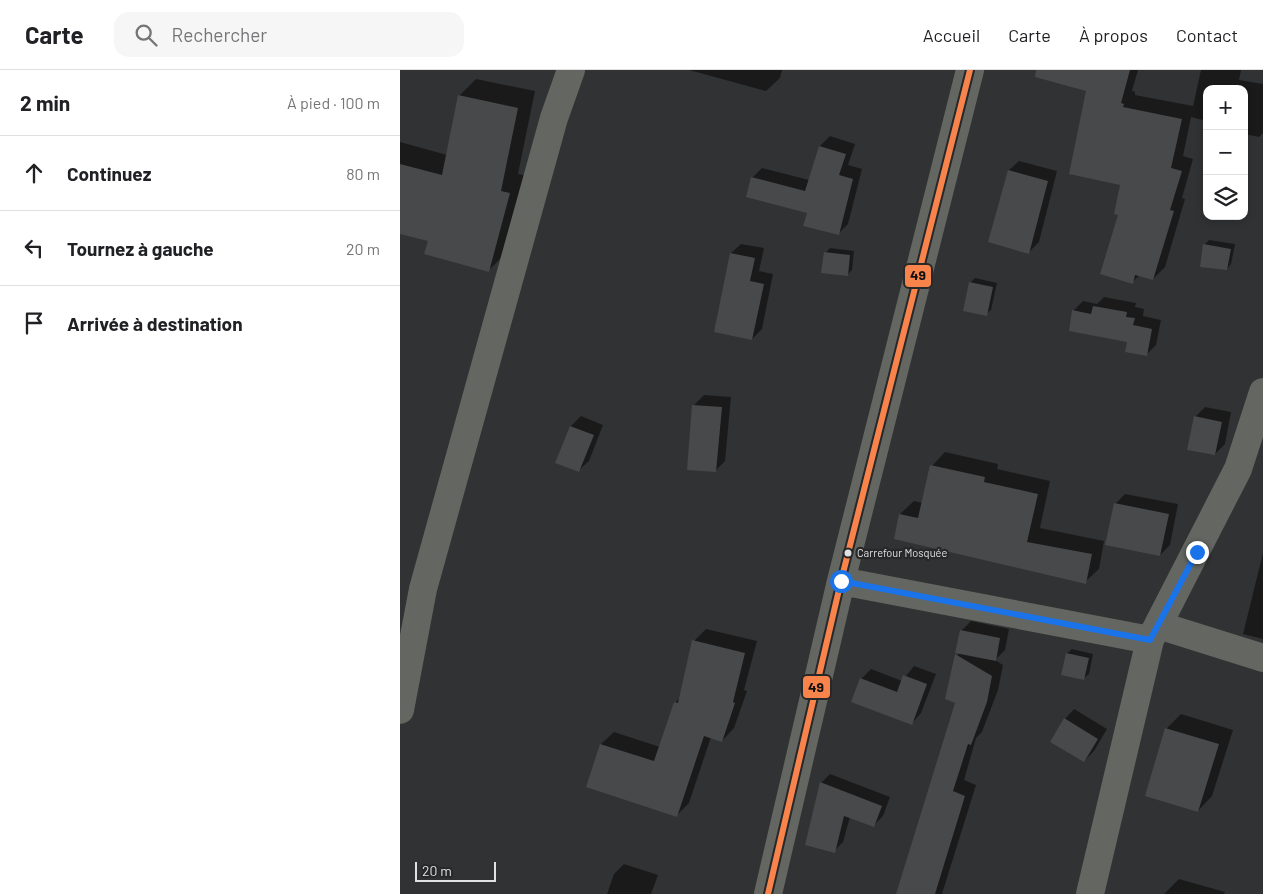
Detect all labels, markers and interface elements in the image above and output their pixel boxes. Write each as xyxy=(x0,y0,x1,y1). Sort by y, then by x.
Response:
search box xyxy=(114,12,464,57)
text: Carte xyxy=(25,20,84,49)
icon: search xyxy=(132,21,160,49)
text: Rechercher xyxy=(172,23,267,46)
text: Accueil xyxy=(923,24,980,46)
text: Carte xyxy=(1008,24,1051,46)
text: À propos xyxy=(1079,24,1148,46)
text: Contact xyxy=(1176,24,1238,46)
map controls xyxy=(1203,85,1248,220)
button: + xyxy=(1203,85,1248,130)
text: 2 min xyxy=(20,90,70,115)
text: À pied · 100 m xyxy=(287,93,380,112)
button: − xyxy=(1203,130,1248,175)
icon: ahead xyxy=(20,159,48,187)
text: Continuez xyxy=(67,162,151,185)
text: 80 m xyxy=(346,164,380,183)
button: layers xyxy=(1203,175,1248,220)
icon: left xyxy=(20,234,48,262)
text: Tournez à gauche xyxy=(67,237,214,260)
text: 20 m xyxy=(346,239,380,258)
line badge: 49 xyxy=(904,264,932,288)
text: 49 xyxy=(910,266,926,283)
icon: arrive xyxy=(20,309,48,337)
text: Arrivée à destination xyxy=(67,312,243,335)
route end xyxy=(1186,541,1209,564)
place label: Carrefour Mosquée xyxy=(857,546,947,559)
marker: Carrefour Mosquée xyxy=(843,548,853,558)
route start xyxy=(830,570,853,593)
line badge: 49 xyxy=(802,675,831,699)
text: 49 xyxy=(808,678,824,695)
scale bar xyxy=(415,859,496,882)
text: 20 m xyxy=(422,862,452,879)

